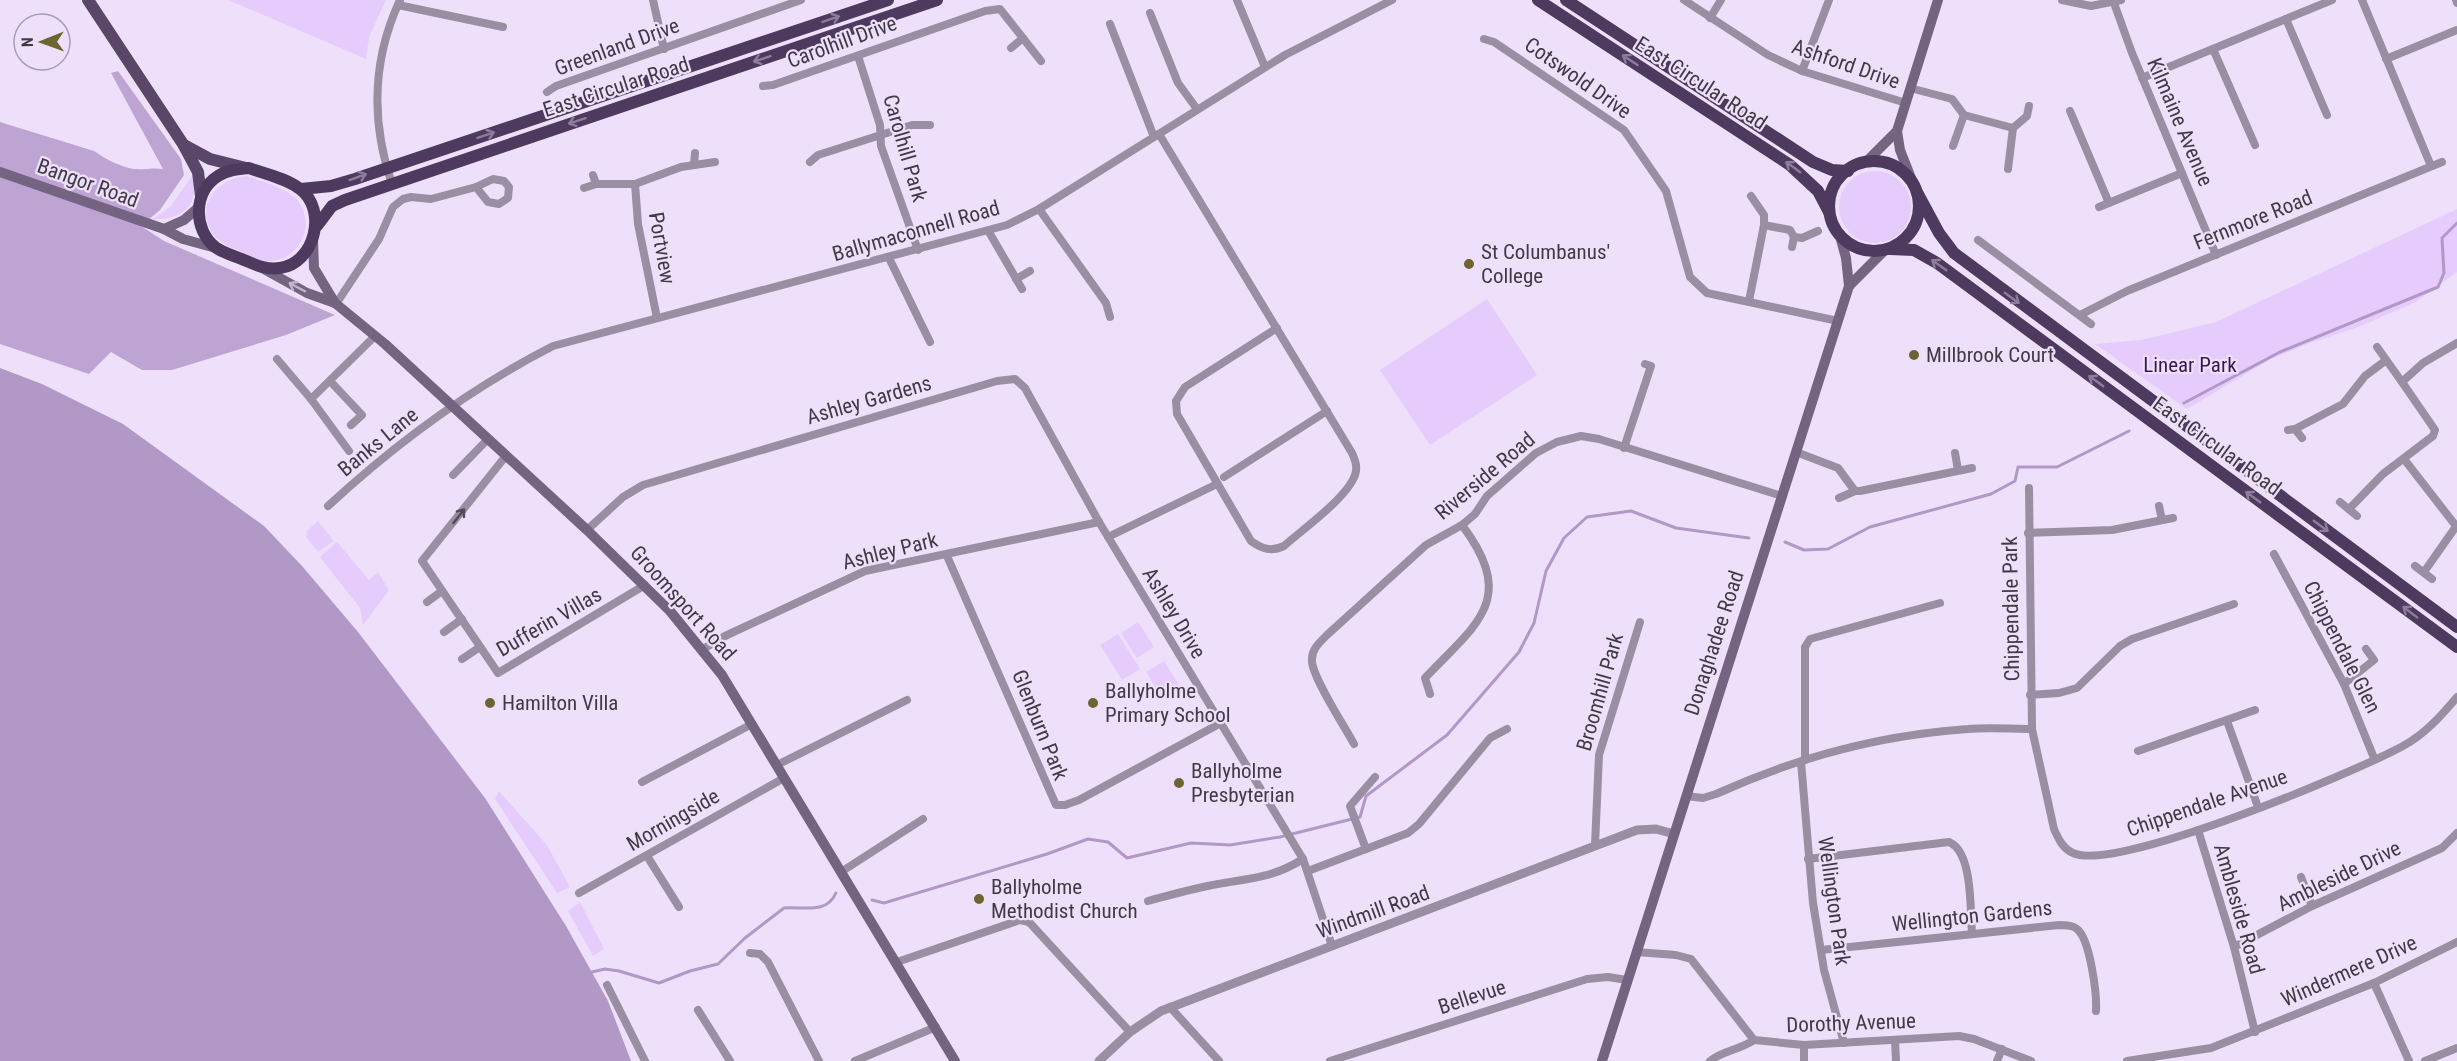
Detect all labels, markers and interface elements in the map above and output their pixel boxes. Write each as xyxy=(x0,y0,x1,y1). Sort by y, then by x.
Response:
street label: Carolhill Drive xyxy=(784,11,900,73)
north arrow xyxy=(12,12,72,72)
street label: Greenland Drive xyxy=(552,13,683,81)
one-way arrow xyxy=(821,13,840,24)
street label: Cotswold Drive xyxy=(1520,32,1636,124)
street label: East Circular Road xyxy=(1631,32,1771,134)
street label: Ashford Drive xyxy=(1789,34,1903,94)
text: N xyxy=(18,37,37,47)
street label: East Circular Road xyxy=(540,52,692,122)
one-way arrow xyxy=(1622,54,1639,66)
street label: Kilmaine Avenue xyxy=(2142,54,2218,190)
one-way arrow xyxy=(753,55,772,66)
street label: Carolhill Park xyxy=(878,92,932,205)
one-way arrow xyxy=(568,116,587,127)
one-way arrow xyxy=(477,129,496,140)
street label: Bangor Road xyxy=(34,154,142,212)
one-way arrow xyxy=(1786,161,1802,173)
one-way arrow xyxy=(348,171,367,182)
street label: Fernmore Road xyxy=(2190,185,2316,255)
street label: Ballymaconnell Road xyxy=(830,196,1002,266)
street label: Portview xyxy=(644,210,680,286)
place label: St Columbanus' College xyxy=(1481,240,1610,288)
marker: St Columbanus' College xyxy=(1462,257,1476,271)
one-way arrow xyxy=(1932,259,1948,271)
one-way arrow xyxy=(289,281,306,293)
one-way arrow xyxy=(2004,291,2020,304)
place label: Millbrook Court xyxy=(1926,343,2054,367)
marker: Millbrook Court xyxy=(1907,348,1921,362)
park label: Linear Park xyxy=(2143,353,2237,377)
street label: Ashley Gardens xyxy=(804,371,934,429)
one-way arrow xyxy=(2088,375,2104,388)
street label: East Circular Road xyxy=(2148,392,2286,500)
street label: Banks Lane xyxy=(333,402,423,481)
street label: Riverside Road xyxy=(1430,427,1540,525)
one-way arrow xyxy=(2246,491,2262,503)
one-way arrow xyxy=(452,508,465,524)
one-way arrow xyxy=(2312,519,2328,532)
street label: Ashley Park xyxy=(840,527,941,574)
street label: Chippendale Park xyxy=(1998,536,2024,682)
street label: Groomsport Road xyxy=(625,541,741,665)
street label: Ashley Drive xyxy=(1137,563,1211,663)
street label: Donaghadee Road xyxy=(1679,568,1749,718)
street label: Chippendale Glen xyxy=(2298,577,2386,717)
street label: Dufferin Villas xyxy=(492,582,606,662)
one-way arrow xyxy=(2403,606,2419,619)
street label: Broomhill Park xyxy=(1572,630,1628,754)
street label: Glenburn Park xyxy=(1007,666,1073,784)
place label: Ballyholme Primary School xyxy=(1105,679,1231,727)
place label: Hamilton Villa xyxy=(502,691,618,715)
marker: Hamilton Villa xyxy=(483,696,497,710)
marker: Ballyholme Primary School xyxy=(1086,696,1100,710)
place label: Ballyholme Presbyterian xyxy=(1191,759,1295,807)
street label: Chippendale Avenue xyxy=(2124,764,2290,842)
marker: Ballyholme Presbyterian xyxy=(1172,776,1186,790)
street label: Morningside xyxy=(622,784,724,856)
street label: Wellington Park xyxy=(1813,835,1855,967)
street label: Ambleside Drive xyxy=(2273,836,2405,916)
street label: Ambleside Road xyxy=(2209,841,2269,977)
place label: Ballyholme Methodist Church xyxy=(991,875,1138,923)
street label: Windmill Road xyxy=(1313,880,1433,944)
marker: Ballyholme Methodist Church xyxy=(972,892,986,906)
street label: Wellington Gardens xyxy=(1891,896,2053,936)
street label: Windermere Drive xyxy=(2277,930,2421,1012)
street label: Bellevue xyxy=(1435,975,1509,1019)
street label: Dorothy Avenue xyxy=(1786,1009,1916,1037)

